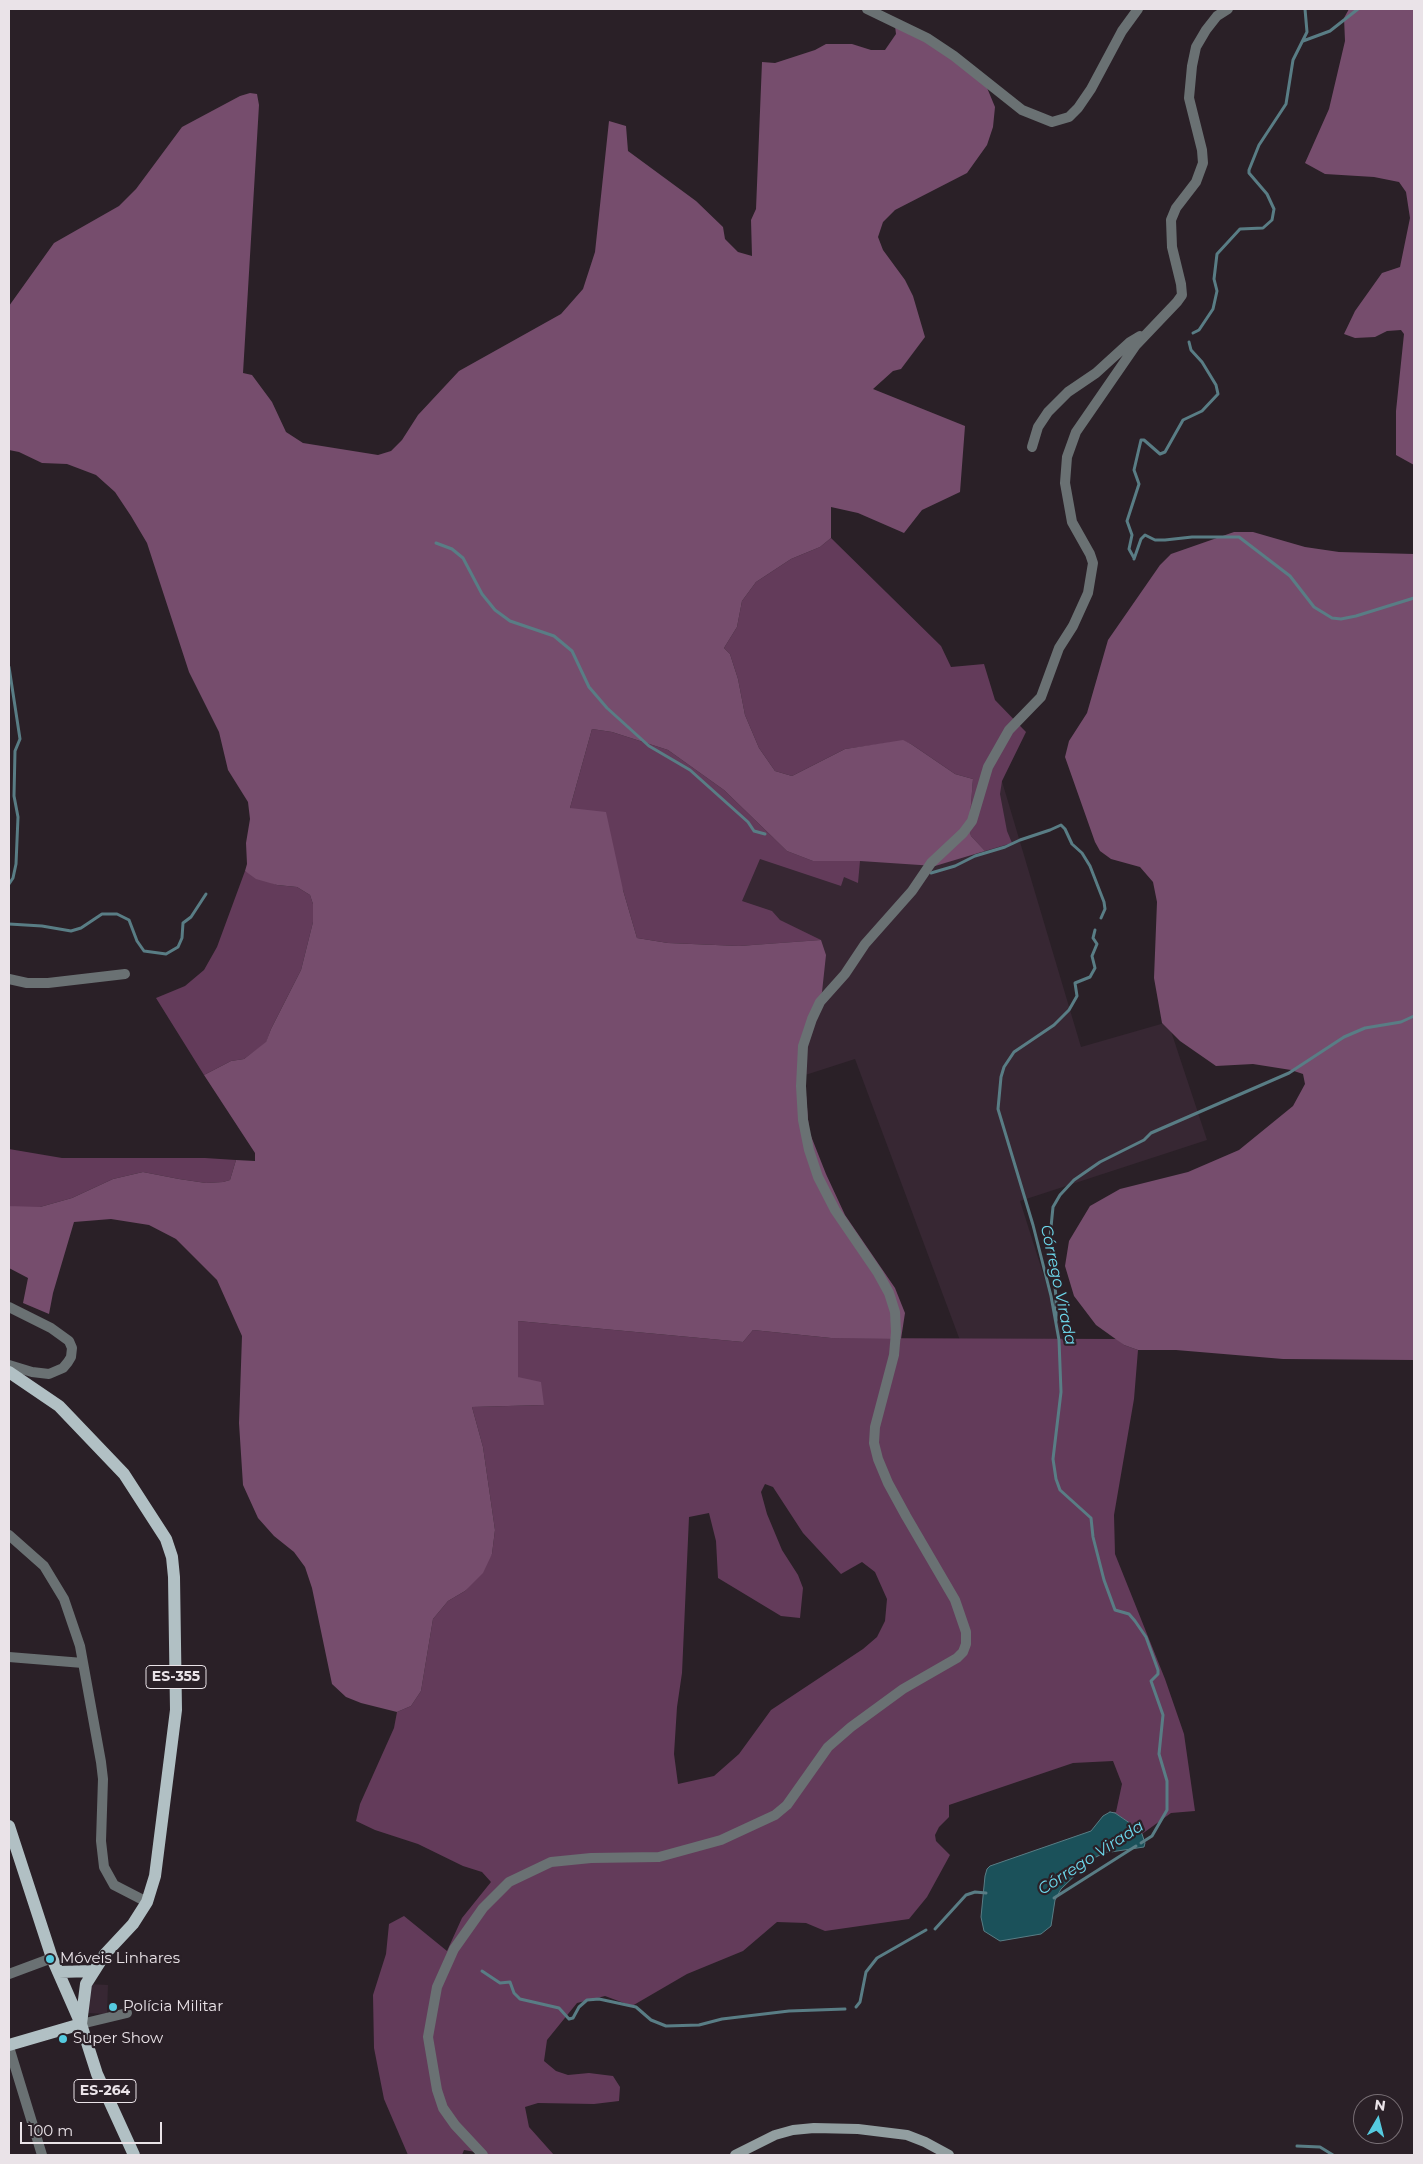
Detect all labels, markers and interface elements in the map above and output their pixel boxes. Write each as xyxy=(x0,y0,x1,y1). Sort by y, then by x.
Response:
water label: Córrego Virada xyxy=(1036,1223,1080,1347)
road number: ES-355 xyxy=(146,1665,206,1688)
water label: Córrego Virada xyxy=(1034,1817,1148,1899)
place label: Móveis Linhares xyxy=(60,1950,180,1968)
marker: Móveis Linhares xyxy=(44,1953,56,1965)
place label: Polícia Militar xyxy=(123,1998,223,2016)
marker: Polícia Militar xyxy=(107,2001,119,2013)
place label: Super Show xyxy=(73,2030,163,2048)
marker: Super Show xyxy=(57,2033,69,2045)
road number: ES-264 xyxy=(74,2080,136,2102)
north arrow xyxy=(1353,2094,1403,2144)
text: N xyxy=(1373,2095,1387,2115)
scale bar xyxy=(22,2112,165,2144)
text: 100 m xyxy=(28,2121,73,2140)

